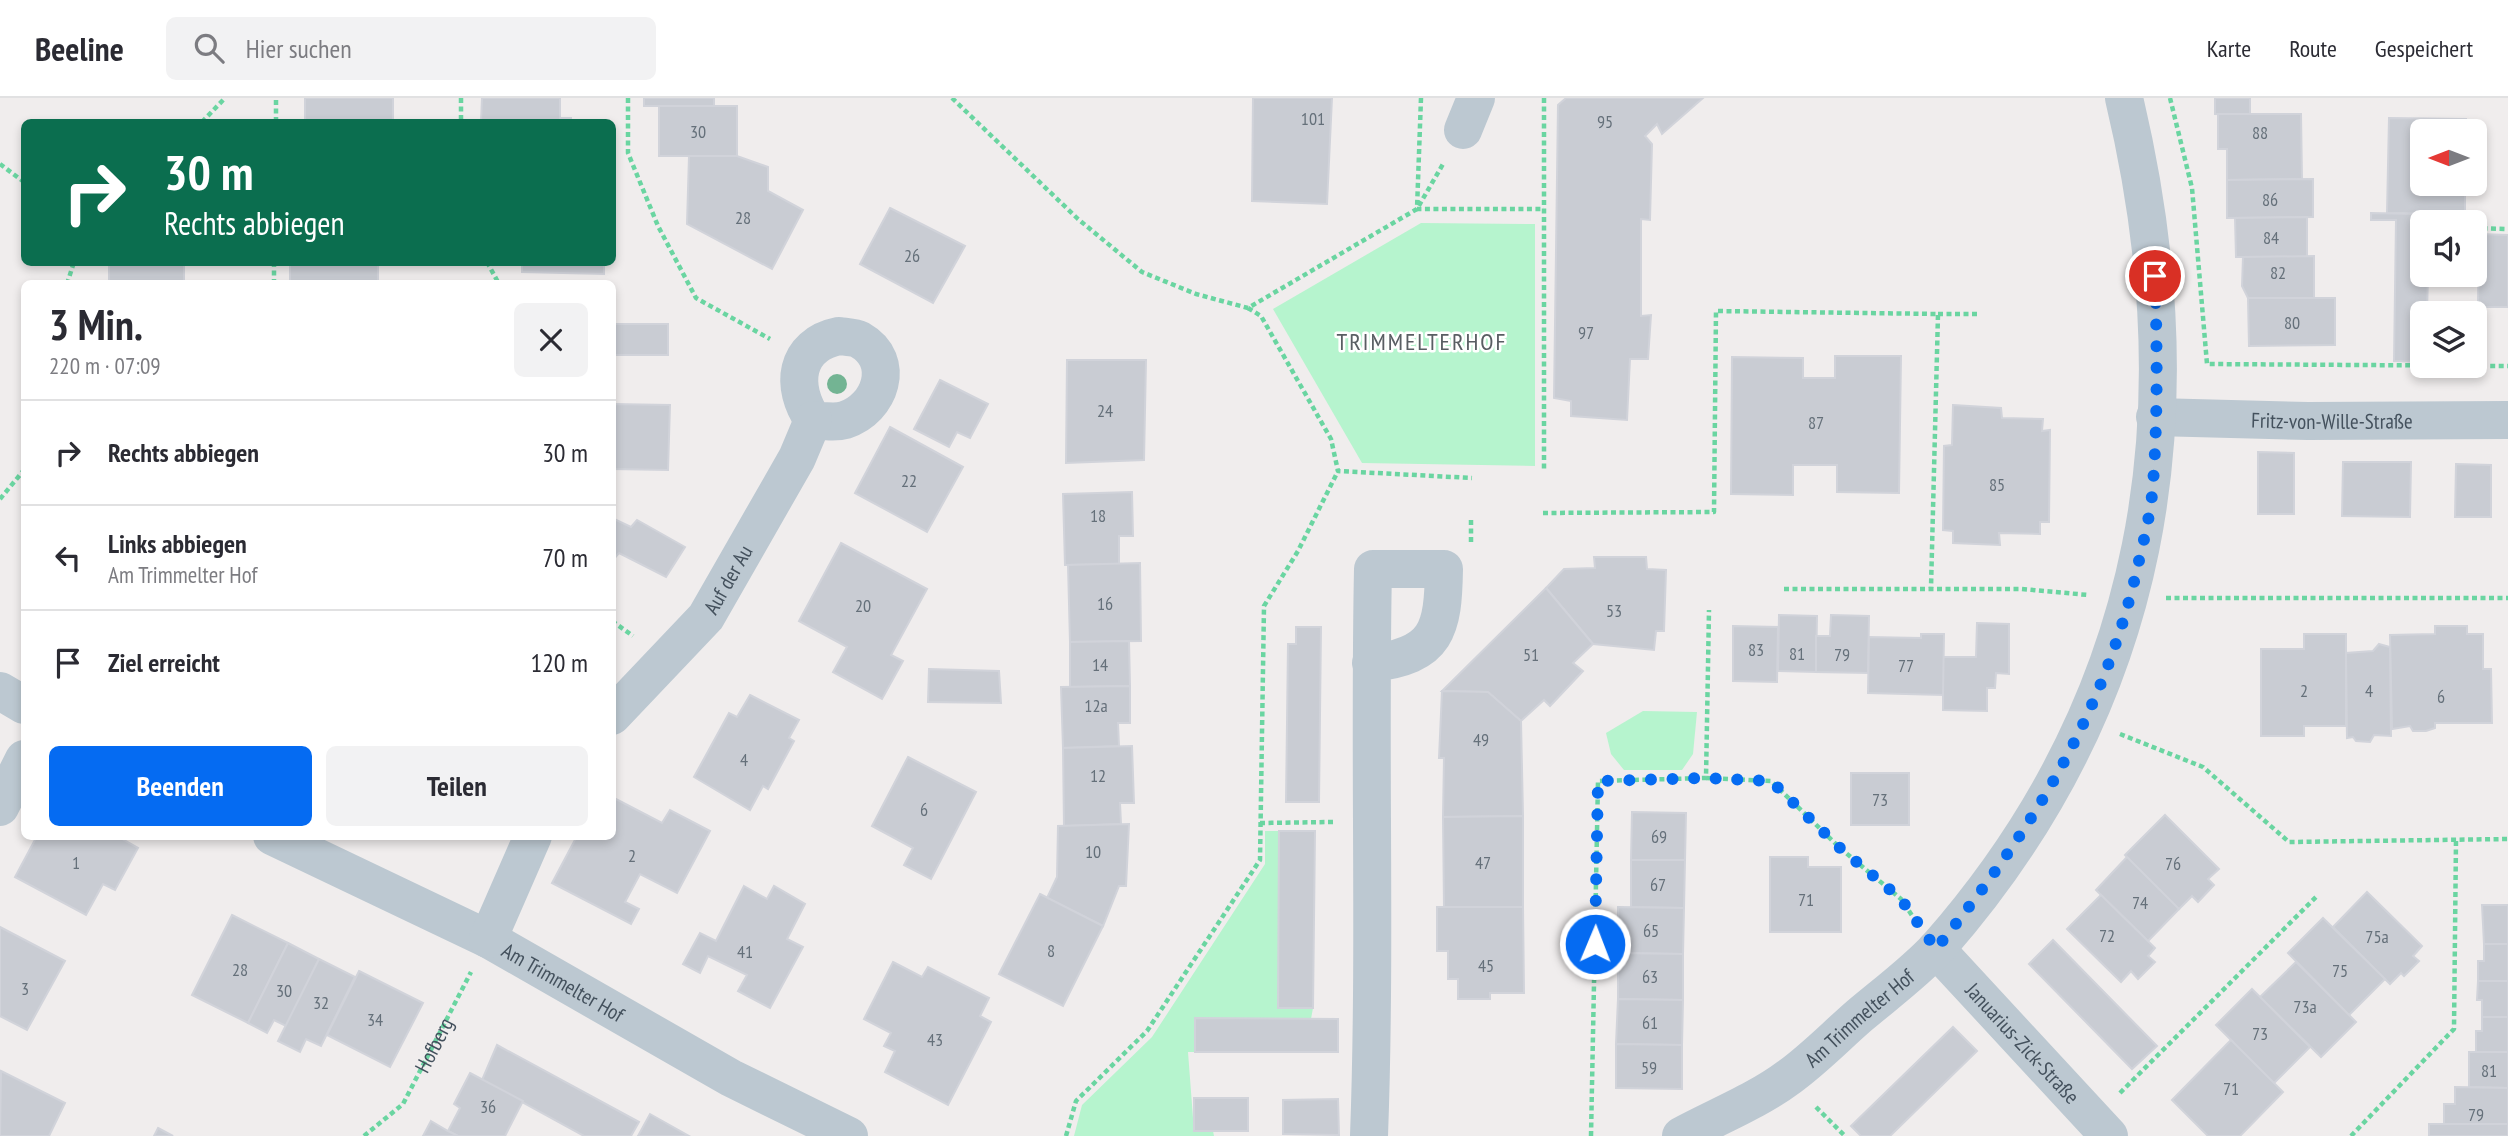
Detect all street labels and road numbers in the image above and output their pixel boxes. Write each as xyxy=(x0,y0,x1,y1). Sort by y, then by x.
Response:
street label: Fritz-von-Wille-Straße xyxy=(2251,406,2413,435)
street label: Auf der Au xyxy=(697,540,758,619)
street label: Am Trimmelter Hof xyxy=(497,936,630,1028)
street label: Am Trimmelter Hof xyxy=(1799,963,1920,1073)
street label: Januarius-Zick-Straße xyxy=(1959,976,2086,1109)
street label: Hofberg xyxy=(408,1013,459,1077)

